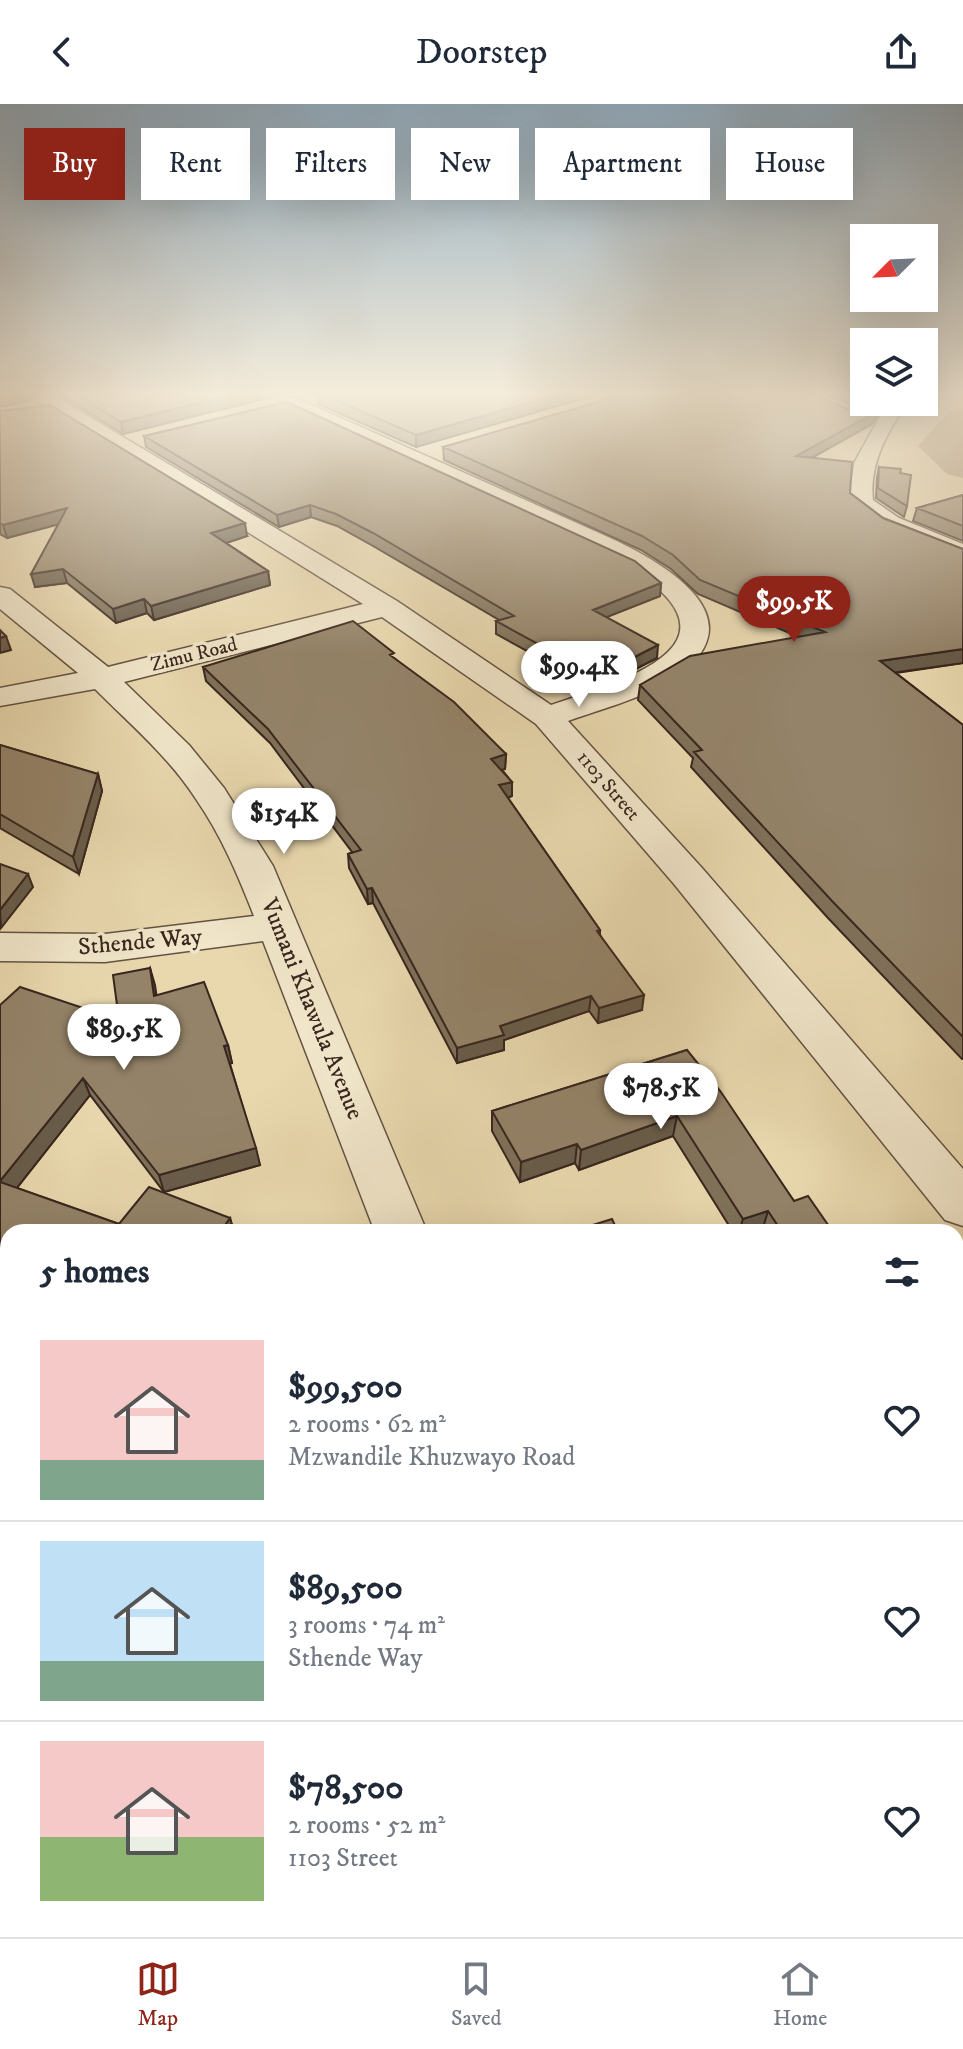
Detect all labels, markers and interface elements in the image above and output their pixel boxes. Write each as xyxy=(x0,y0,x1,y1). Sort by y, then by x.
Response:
icon: back xyxy=(40,30,84,74)
text: Doorstep xyxy=(416,30,547,75)
icon: share xyxy=(879,30,923,74)
chip: Buy xyxy=(24,128,125,200)
chip: Rent xyxy=(141,128,250,200)
chip: Filters xyxy=(266,128,395,200)
chip: New xyxy=(411,128,519,200)
chip: Apartment xyxy=(535,128,710,200)
chip: House xyxy=(726,128,853,200)
north arrow xyxy=(850,224,938,312)
map controls xyxy=(850,224,938,416)
button: layers xyxy=(850,328,938,416)
pin: $99.5K xyxy=(729,576,859,644)
text: $99.5K xyxy=(755,585,833,618)
street label: Zimu Road xyxy=(148,632,240,678)
pin: $99.4K xyxy=(514,641,644,709)
text: $99.4K xyxy=(539,650,619,683)
street label: 1103 Street xyxy=(571,746,645,826)
pin: $154K xyxy=(228,788,340,856)
text: $154K xyxy=(250,797,318,830)
street label: Vumani Khawula Avenue xyxy=(254,893,370,1124)
street label: Sthende Way xyxy=(77,922,204,962)
pin: $89.5K xyxy=(59,1004,189,1072)
text: $89.5K xyxy=(85,1013,163,1046)
pin: $78.5K xyxy=(596,1063,726,1131)
text: $78.5K xyxy=(622,1072,700,1105)
icon: filters xyxy=(880,1250,924,1294)
text: 5 homes xyxy=(40,1251,149,1293)
text: $99,500 xyxy=(288,1366,403,1408)
icon: home xyxy=(104,1372,200,1468)
icon: heart xyxy=(880,1398,924,1442)
text: 2 rooms · 62 m² xyxy=(288,1408,446,1441)
text: Mzwandile Khuzwayo Road xyxy=(288,1441,575,1474)
text: $89,500 xyxy=(288,1567,403,1609)
icon: home xyxy=(104,1573,200,1669)
icon: heart xyxy=(880,1599,924,1643)
text: 3 rooms · 74 m² xyxy=(288,1609,445,1642)
text: Sthende Way xyxy=(288,1642,423,1675)
text: $78,500 xyxy=(288,1767,404,1809)
icon: home xyxy=(104,1773,200,1869)
icon: heart xyxy=(880,1799,924,1843)
text: 2 rooms · 52 m² xyxy=(288,1809,445,1842)
text: 1103 Street xyxy=(288,1842,398,1875)
tab: Map xyxy=(136,1957,180,2032)
tab: Saved xyxy=(451,1957,502,2032)
tab: Home xyxy=(773,1957,827,2032)

